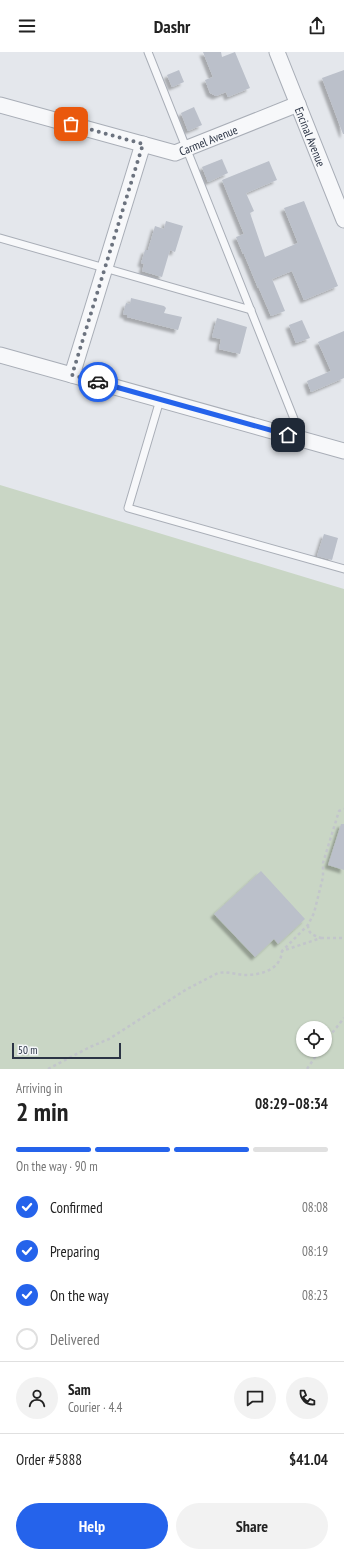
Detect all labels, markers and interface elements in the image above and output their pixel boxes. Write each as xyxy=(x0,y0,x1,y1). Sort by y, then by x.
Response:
icon: menu xyxy=(16,15,38,37)
text: Dashr xyxy=(154,15,190,38)
icon: share xyxy=(306,15,328,37)
street label: Encinal Avenue xyxy=(292,105,329,169)
pin xyxy=(54,107,88,141)
icon: bag xyxy=(60,113,82,135)
street label: Carmel Avenue xyxy=(177,121,239,158)
courier xyxy=(78,362,118,402)
icon: car xyxy=(87,371,109,393)
pin xyxy=(271,418,305,452)
icon: home xyxy=(277,424,299,446)
map controls xyxy=(296,1021,332,1057)
button: locate xyxy=(296,1021,332,1057)
scale bar xyxy=(12,1041,121,1060)
text: 50 m xyxy=(18,1043,37,1057)
text: Arriving in xyxy=(16,1080,63,1097)
text: 08:29–08:34 xyxy=(255,1094,328,1113)
text: 2 min xyxy=(16,1095,69,1128)
text: On the way · 90 m xyxy=(16,1158,98,1175)
icon: check xyxy=(16,1196,38,1218)
text: Confirmed xyxy=(50,1198,103,1217)
text: 08:08 xyxy=(302,1199,328,1216)
icon: check xyxy=(16,1240,38,1262)
text: Preparing xyxy=(50,1242,100,1261)
text: 08:19 xyxy=(302,1243,328,1260)
icon: check xyxy=(16,1284,38,1306)
text: On the way xyxy=(50,1286,109,1305)
text: 08:23 xyxy=(302,1287,328,1304)
text: Delivered xyxy=(50,1330,100,1349)
button: person xyxy=(16,1377,58,1419)
button: chat xyxy=(234,1377,276,1419)
button: phone xyxy=(286,1377,328,1419)
text: Sam xyxy=(68,1380,91,1399)
text: Courier · 4.4 xyxy=(68,1399,122,1416)
text: Order #5888 xyxy=(16,1450,82,1469)
text: $41.04 xyxy=(289,1450,328,1469)
button: Help xyxy=(16,1503,168,1549)
button: Share xyxy=(176,1503,328,1549)

